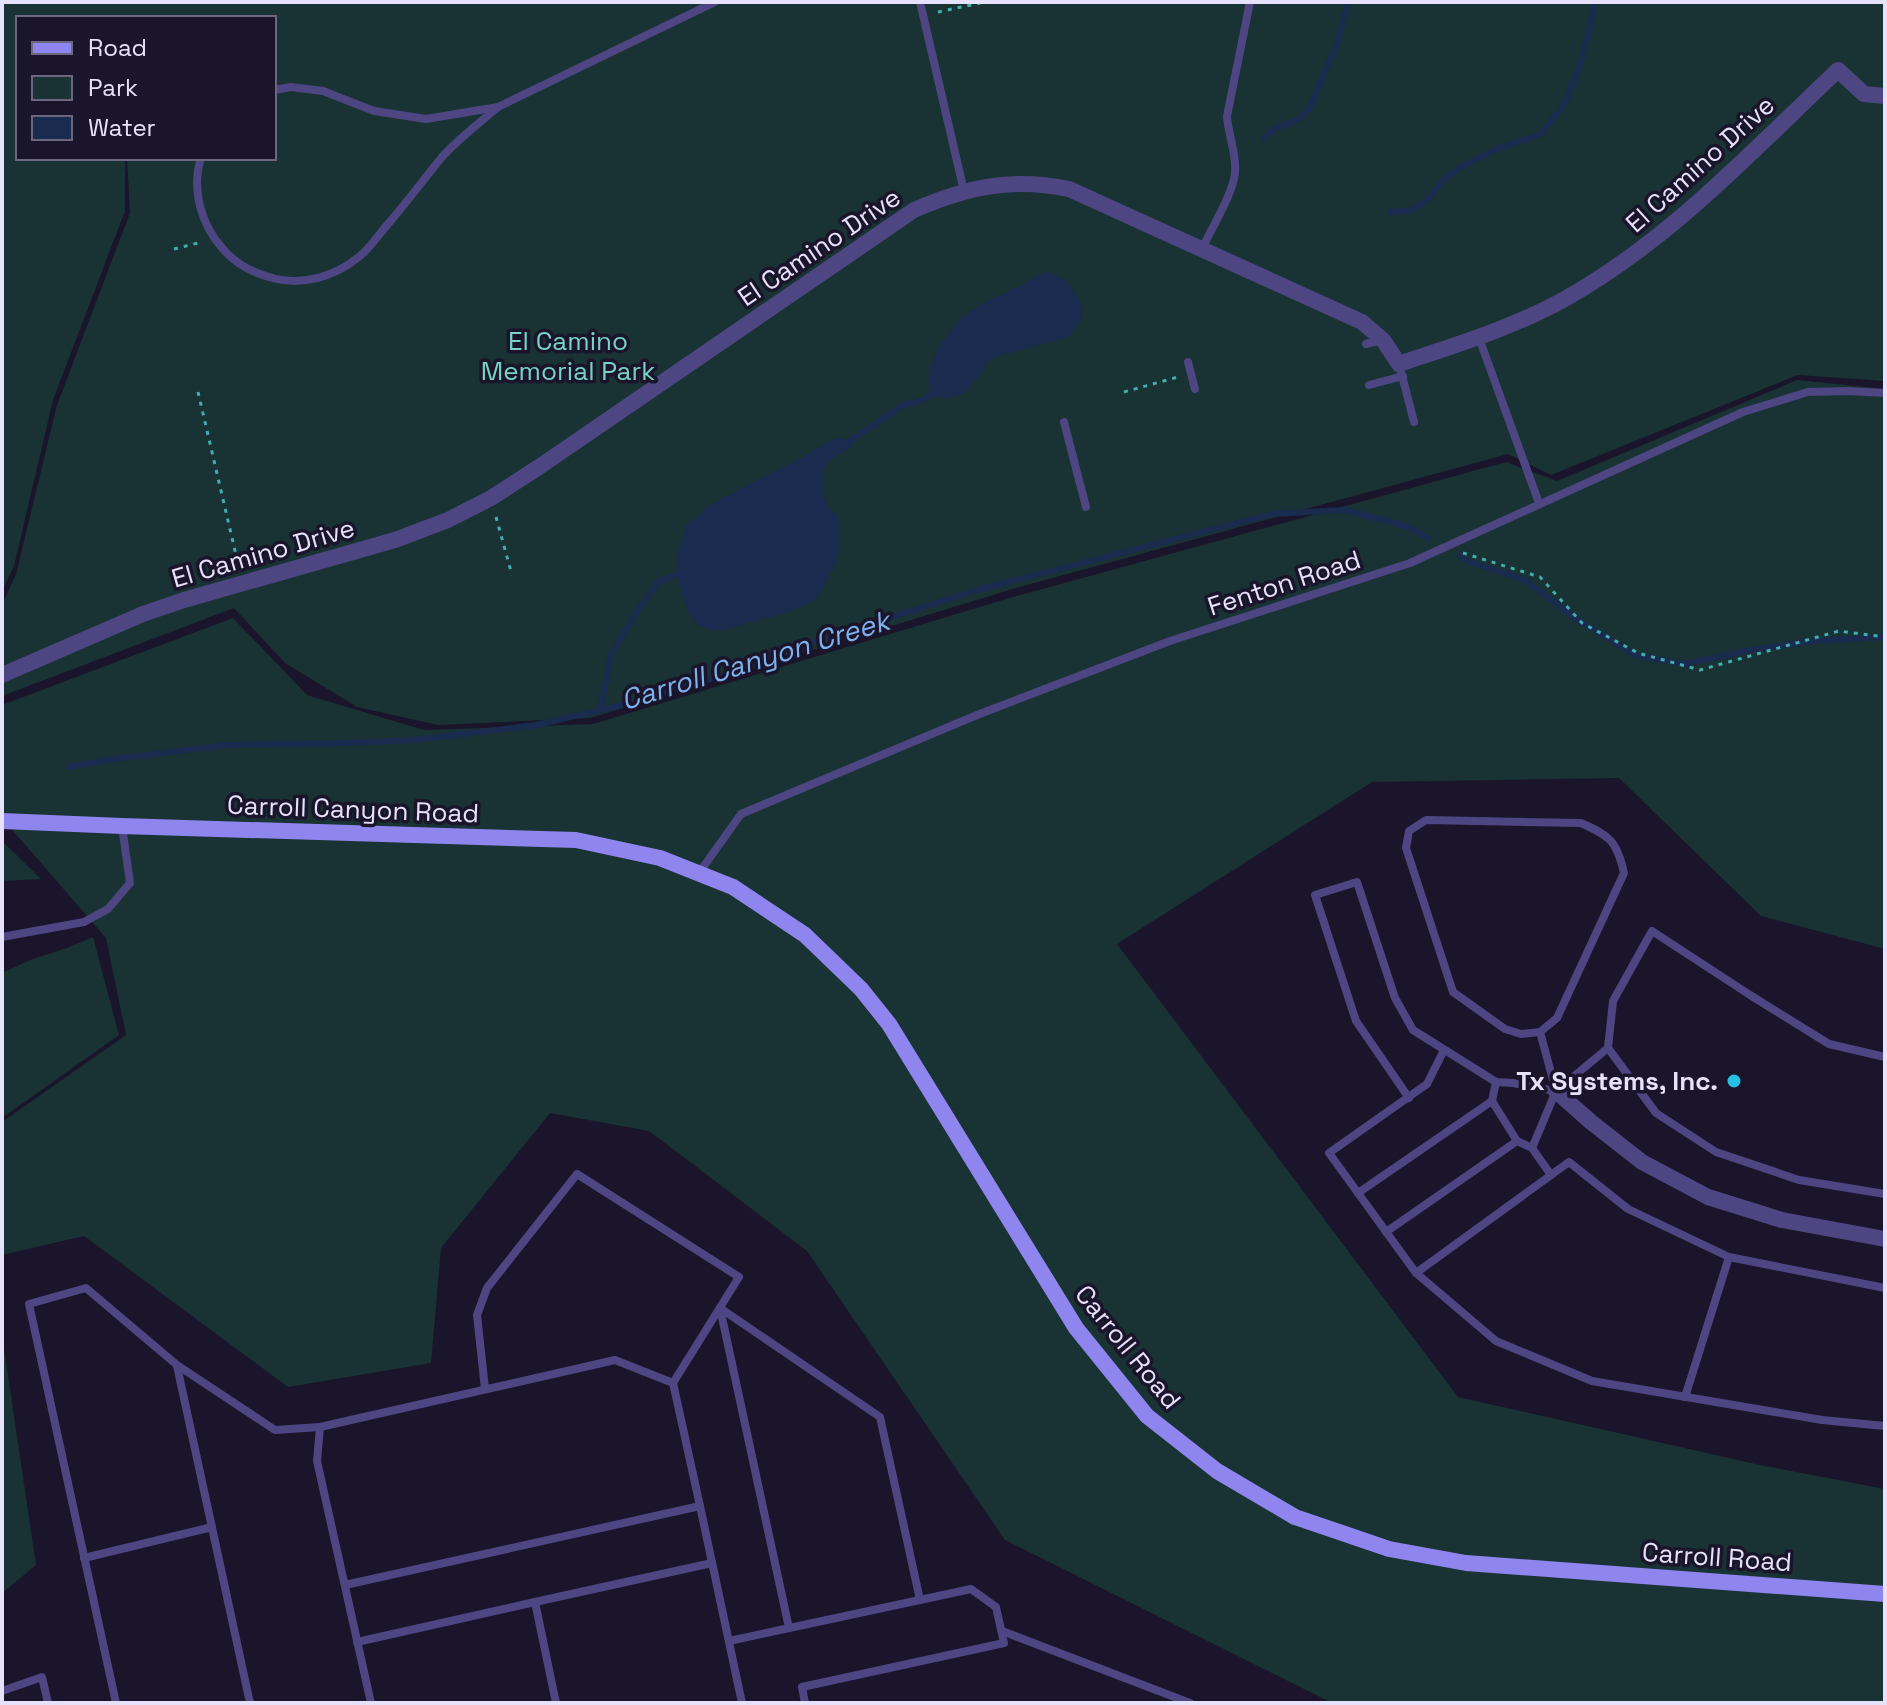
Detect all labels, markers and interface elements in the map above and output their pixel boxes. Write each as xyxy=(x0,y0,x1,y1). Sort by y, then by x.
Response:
legend xyxy=(16,16,276,160)
text: Road xyxy=(88,32,147,63)
text: Park xyxy=(88,72,138,103)
street label: El Camino Drive xyxy=(1618,88,1782,240)
text: Water xyxy=(88,112,156,143)
street label: El Camino Drive xyxy=(731,180,907,314)
park label: El Camino Memorial Park xyxy=(481,324,655,388)
street label: El Camino Drive xyxy=(167,511,359,595)
street label: Fenton Road xyxy=(1203,542,1365,624)
water label: Carroll Canyon Creek xyxy=(616,601,896,718)
street label: Carroll Canyon Road xyxy=(226,788,480,830)
place label: Tx Systems, Inc. xyxy=(1516,1064,1718,1098)
marker: Tx Systems, Inc. xyxy=(1725,1072,1743,1090)
street label: Carroll Road xyxy=(1068,1278,1188,1416)
street label: Carroll Road xyxy=(1641,1535,1793,1579)

